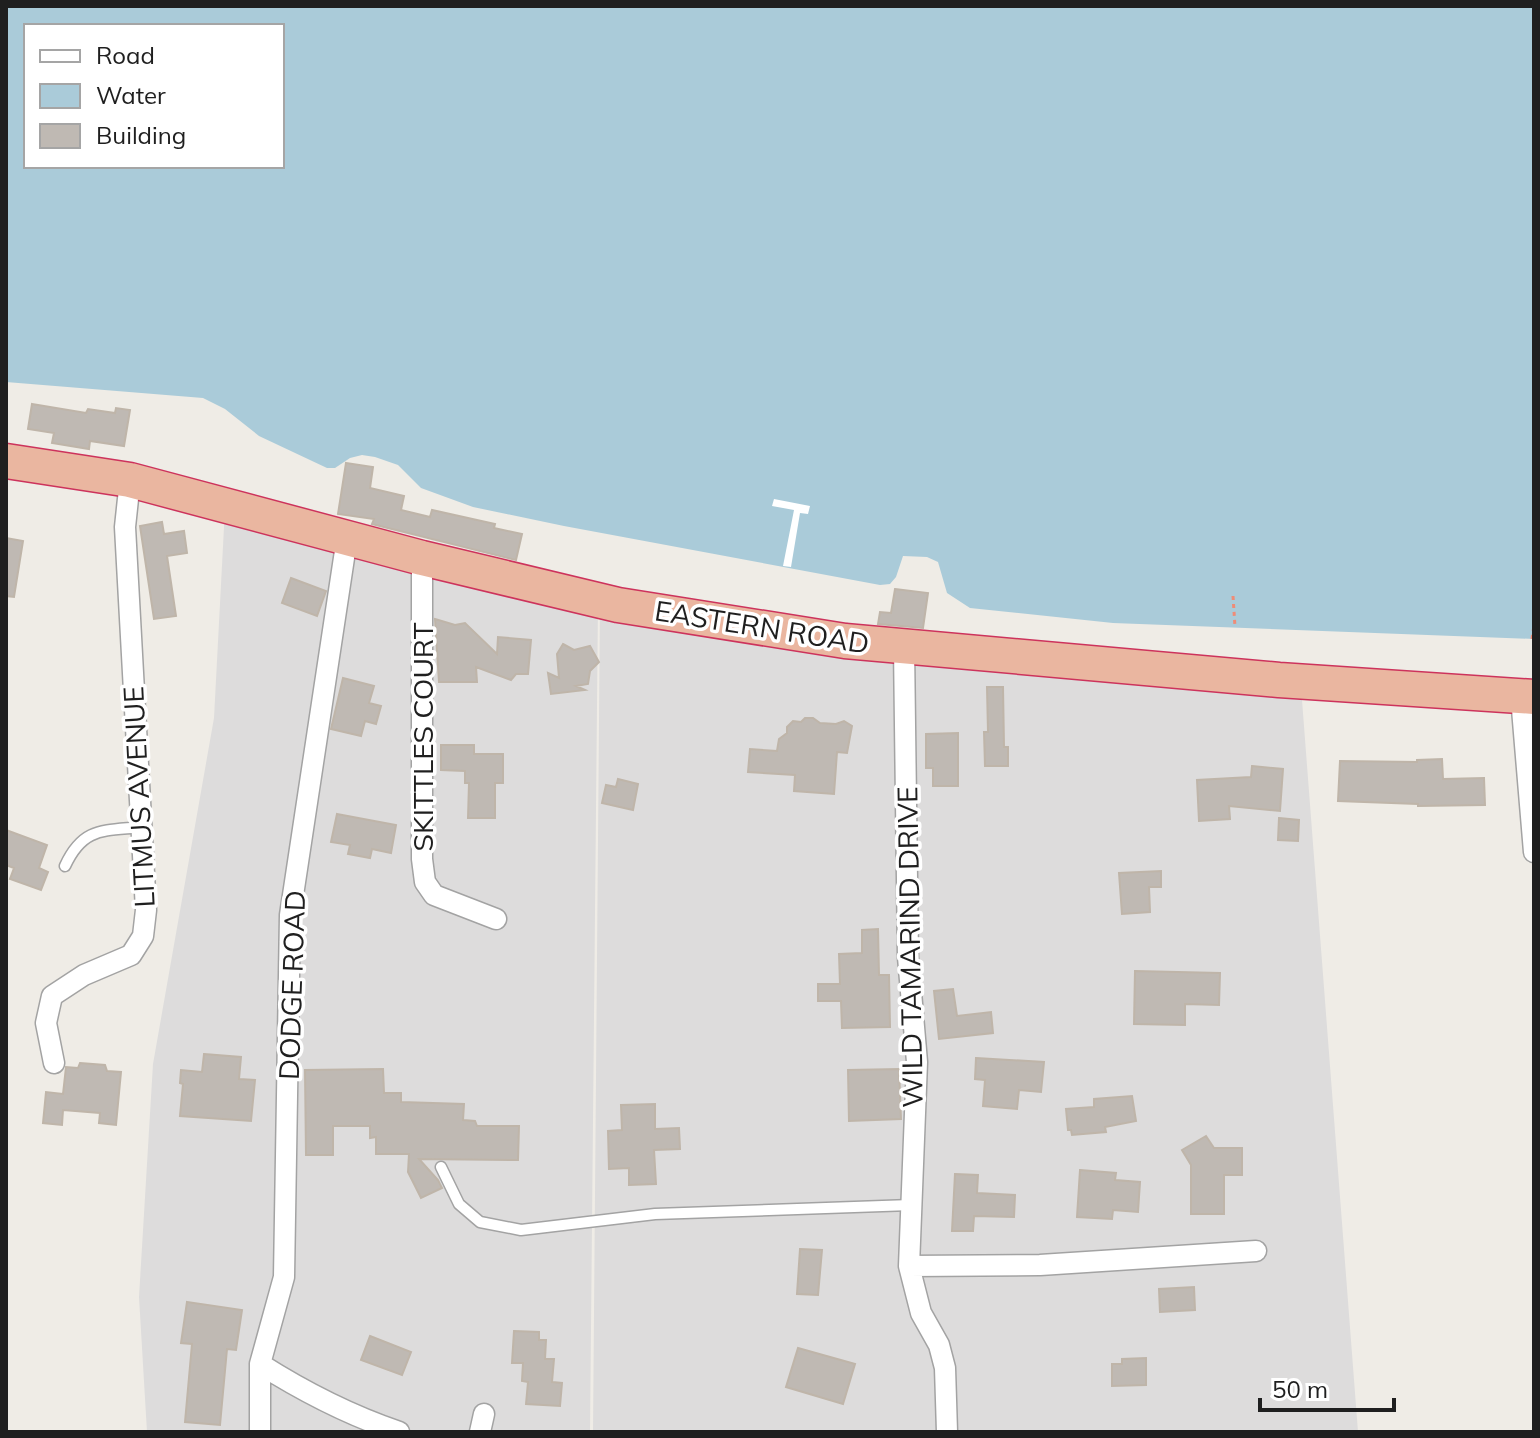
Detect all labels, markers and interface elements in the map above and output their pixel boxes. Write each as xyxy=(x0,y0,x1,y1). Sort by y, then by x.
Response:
legend xyxy=(24,24,284,168)
text: Road xyxy=(96,40,155,70)
text: Water xyxy=(96,80,166,110)
text: Building xyxy=(96,120,186,150)
street label: EASTERN ROAD xyxy=(652,592,872,661)
street label: SKITTLES COURT xyxy=(405,622,440,852)
street label: LITMUS AVENUE xyxy=(115,685,162,909)
street label: WILD TAMARIND DRIVE xyxy=(889,786,930,1108)
street label: DODGE ROAD xyxy=(271,890,312,1080)
scale bar xyxy=(1260,1362,1394,1412)
text: 50 m xyxy=(1272,1374,1328,1404)

